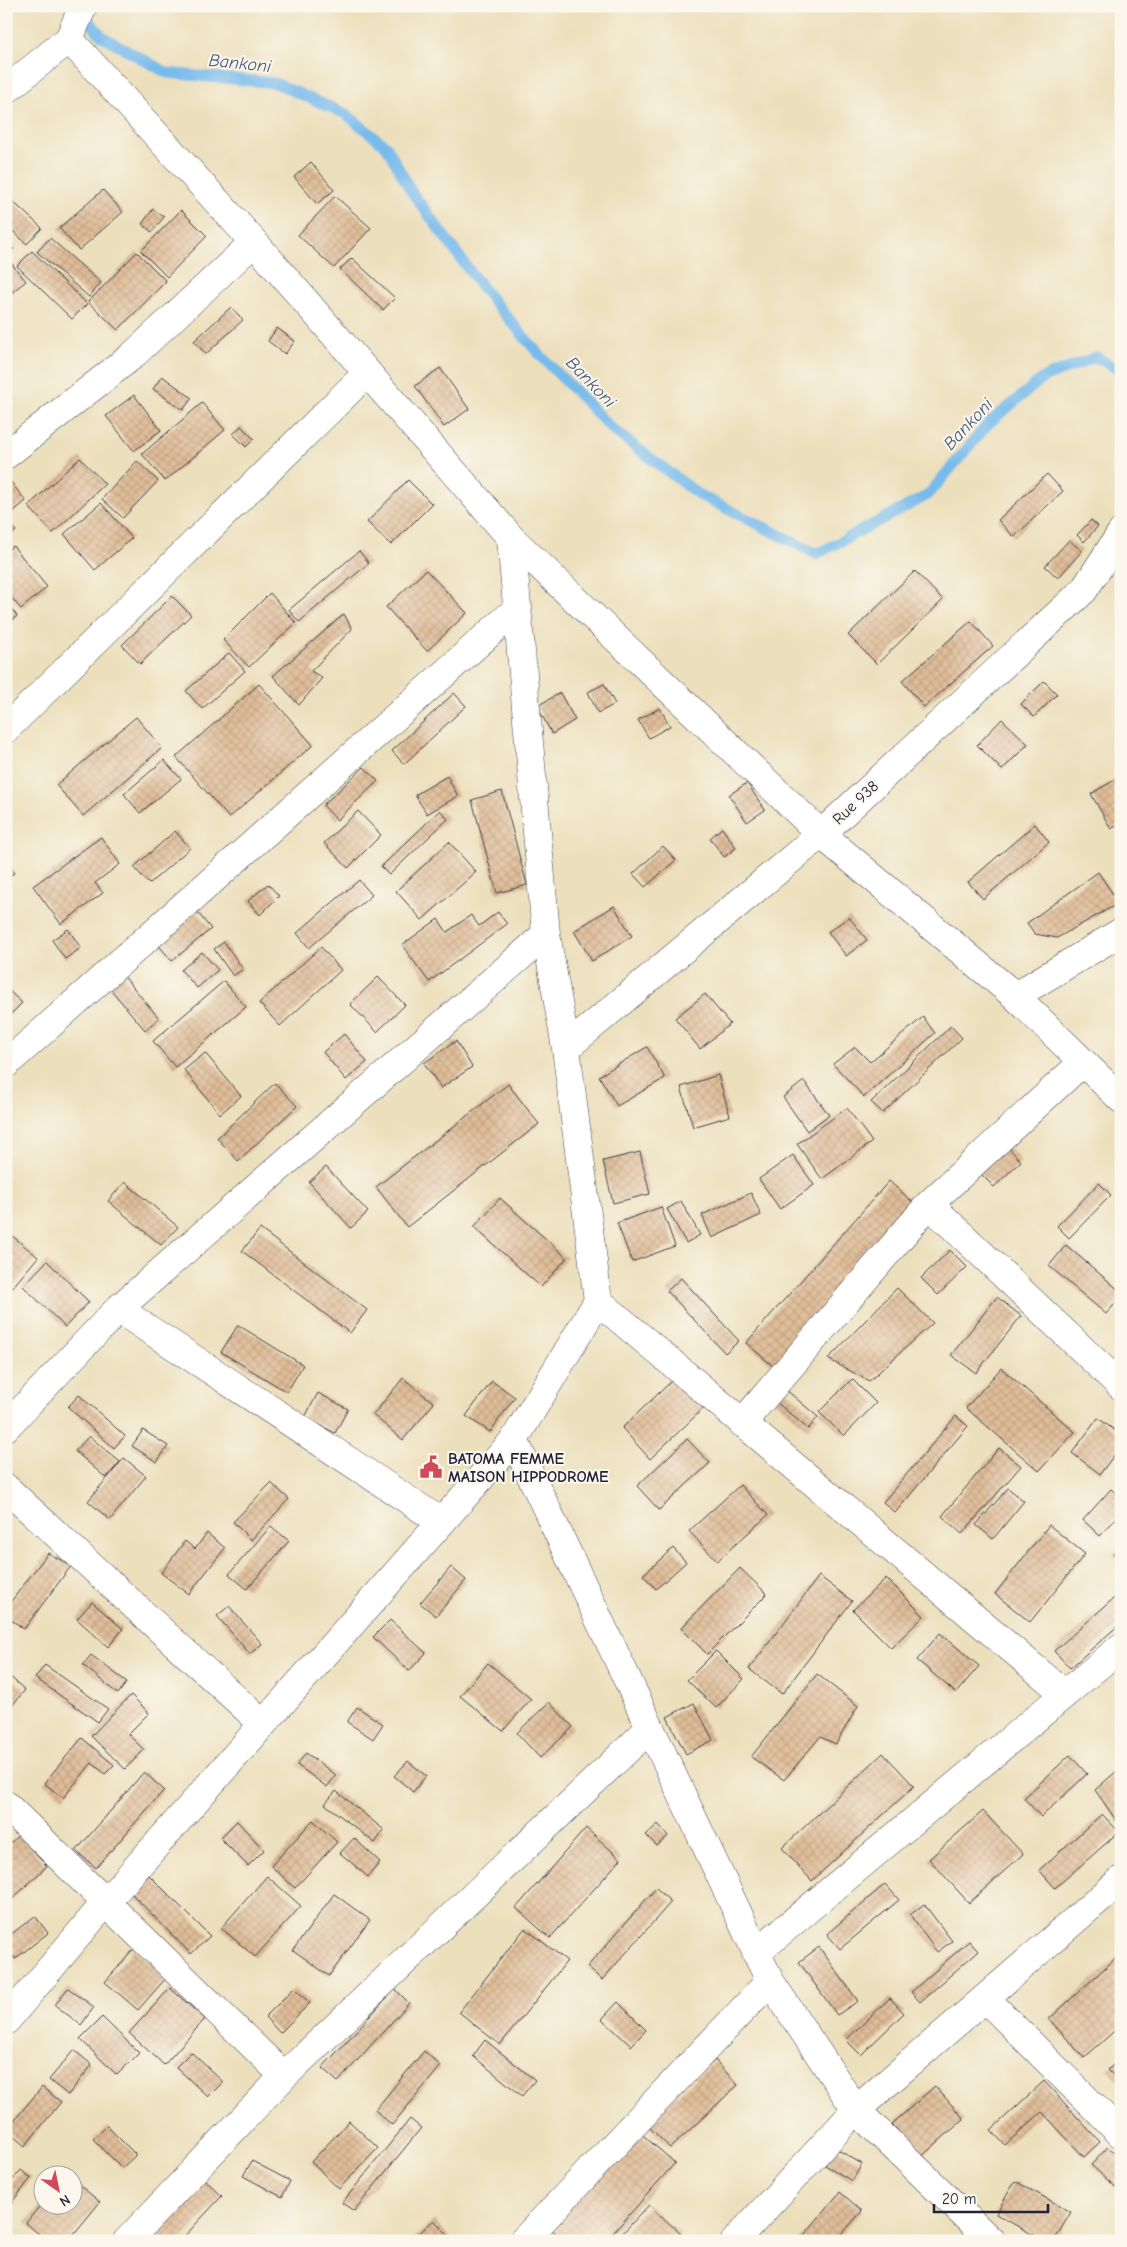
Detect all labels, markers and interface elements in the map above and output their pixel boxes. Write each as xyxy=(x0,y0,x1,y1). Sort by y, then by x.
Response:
water label: Bankoni xyxy=(208,50,273,77)
water label: Bankoni xyxy=(561,352,621,413)
water label: Bankoni xyxy=(939,394,998,454)
street label: Rue 938 xyxy=(829,777,882,828)
place label: BATOMA FEMME MAISON HIPPODROME xyxy=(448,1450,609,1486)
public building icon: BATOMA FEMME MAISON HIPPODROME xyxy=(418,1454,444,1480)
north arrow xyxy=(32,2164,82,2214)
scale bar xyxy=(934,2182,1048,2214)
text: 20 m xyxy=(942,2190,976,2208)
text: N xyxy=(56,2191,73,2210)

